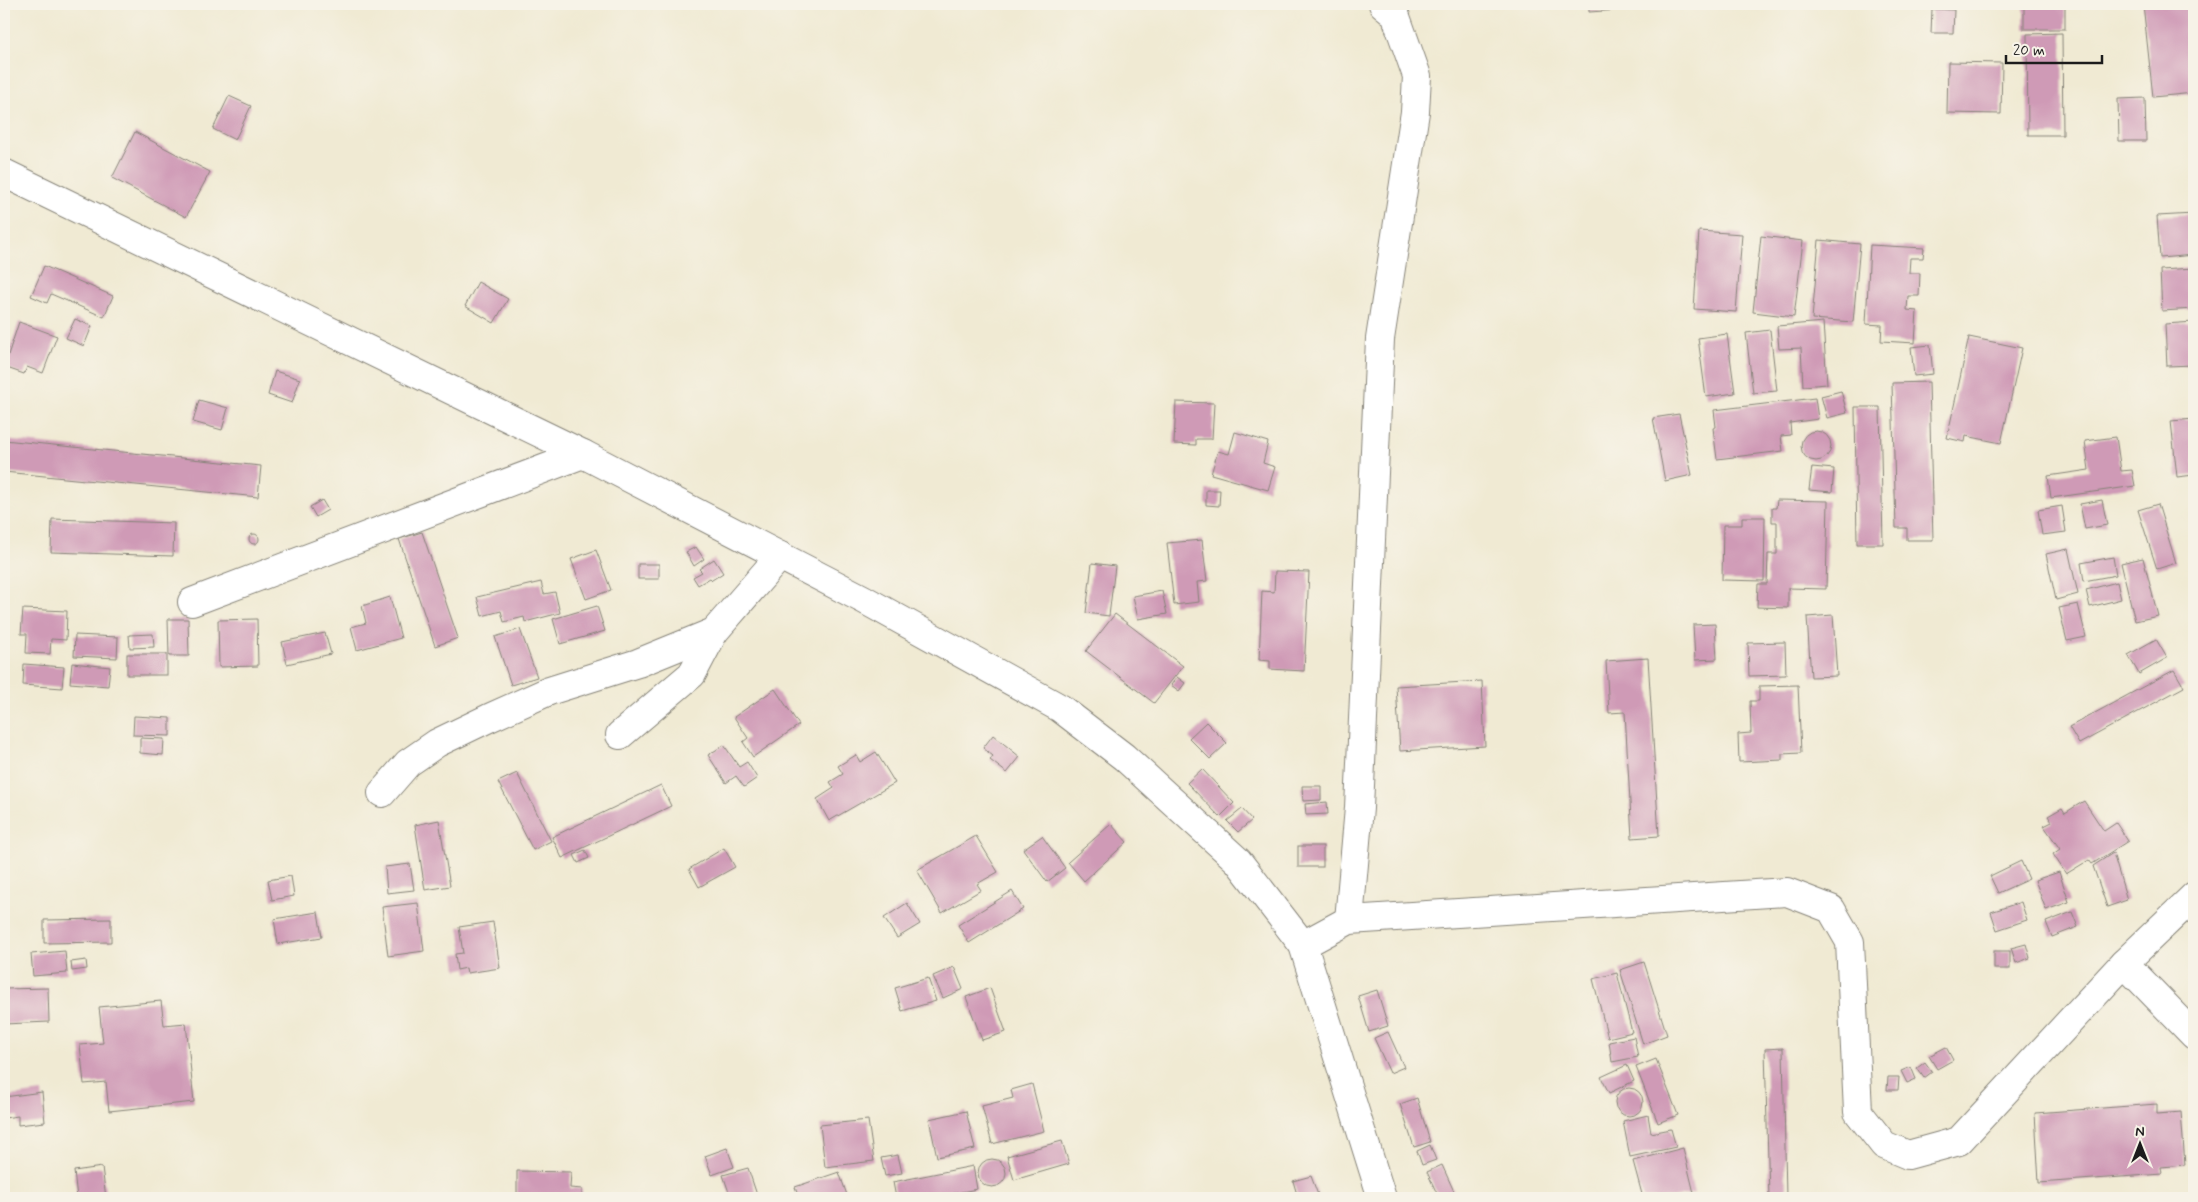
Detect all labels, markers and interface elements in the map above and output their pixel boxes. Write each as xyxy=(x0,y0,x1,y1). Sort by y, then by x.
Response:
scale bar xyxy=(2006,32,2102,64)
text: 20 m xyxy=(2013,41,2045,61)
north arrow xyxy=(2116,1120,2166,1170)
text: N xyxy=(2135,1123,2145,1141)

